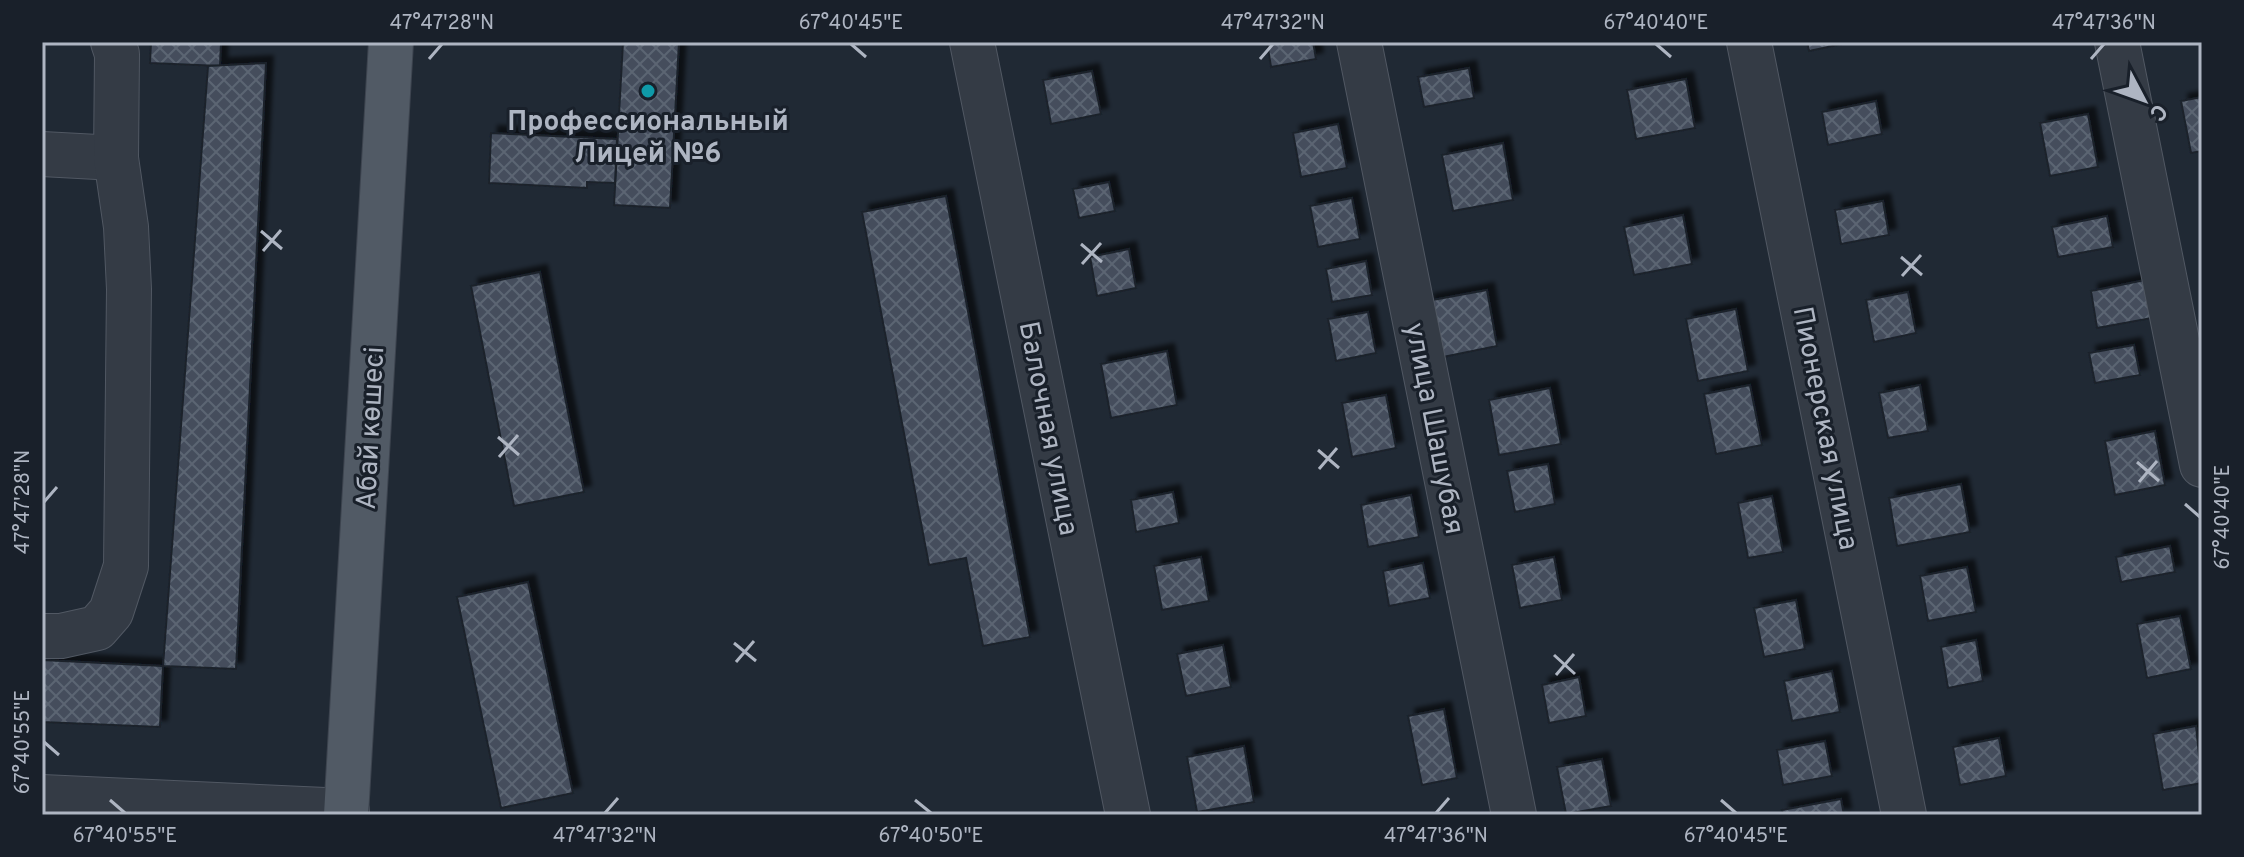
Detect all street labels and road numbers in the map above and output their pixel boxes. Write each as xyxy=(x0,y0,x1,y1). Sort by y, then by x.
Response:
street label: Пионерская улица xyxy=(1783,304,1865,553)
street label: Балочная улица xyxy=(1009,318,1085,539)
street label: улица Шашубая xyxy=(1395,320,1471,538)
street label: Абай көшесі xyxy=(350,346,394,511)

